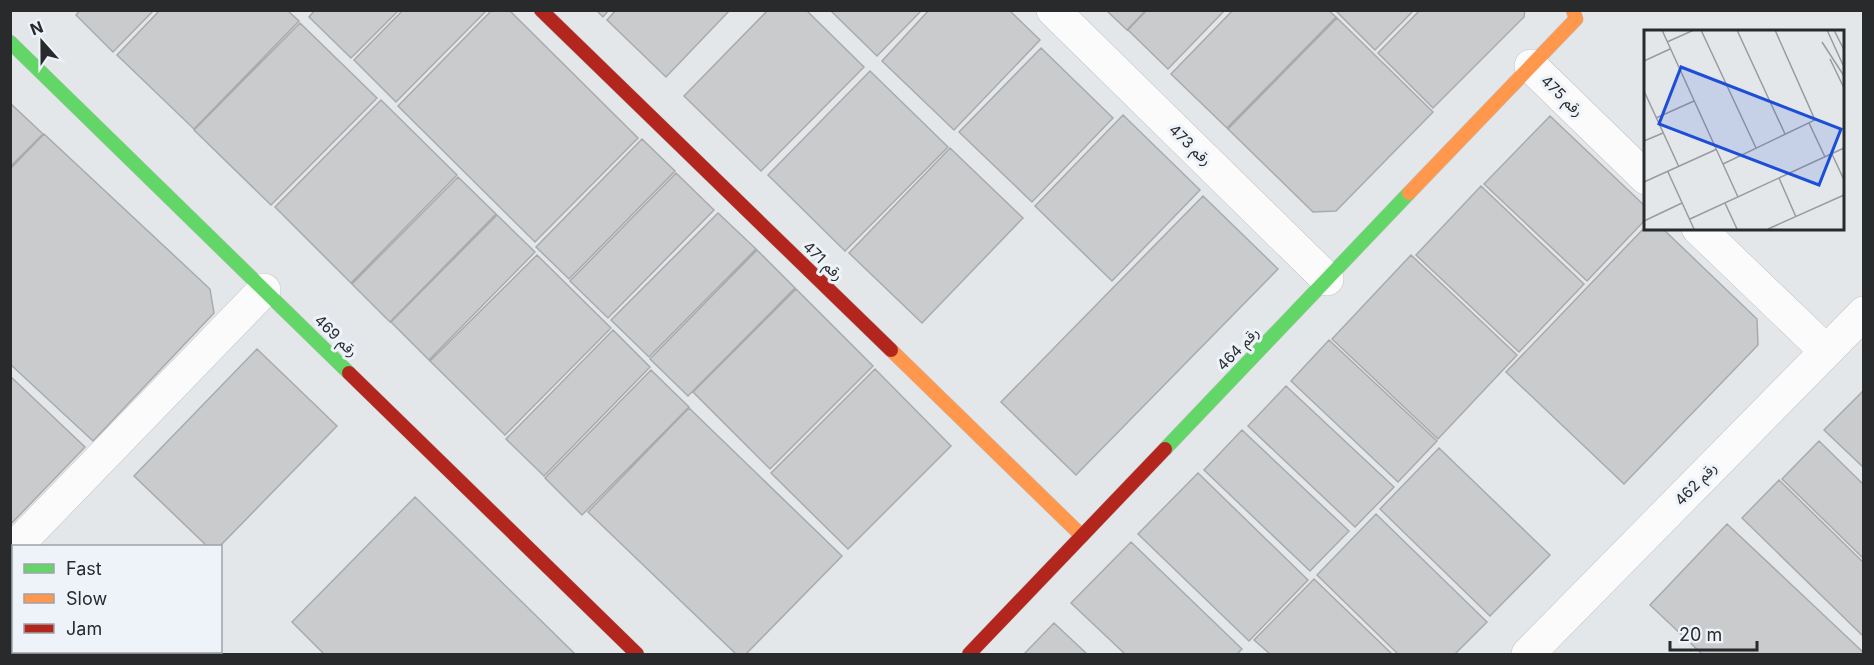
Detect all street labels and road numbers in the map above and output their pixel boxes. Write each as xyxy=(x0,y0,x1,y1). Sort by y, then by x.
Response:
street label: رقم 475 xyxy=(1536,71,1587,122)
street label: رقم 473 xyxy=(1164,120,1216,171)
street label: رقم 471 xyxy=(798,237,847,286)
street label: رقم 469 xyxy=(309,310,362,362)
street label: رقم 464 xyxy=(1212,323,1264,376)
street label: رقم 462 xyxy=(1671,458,1722,511)

